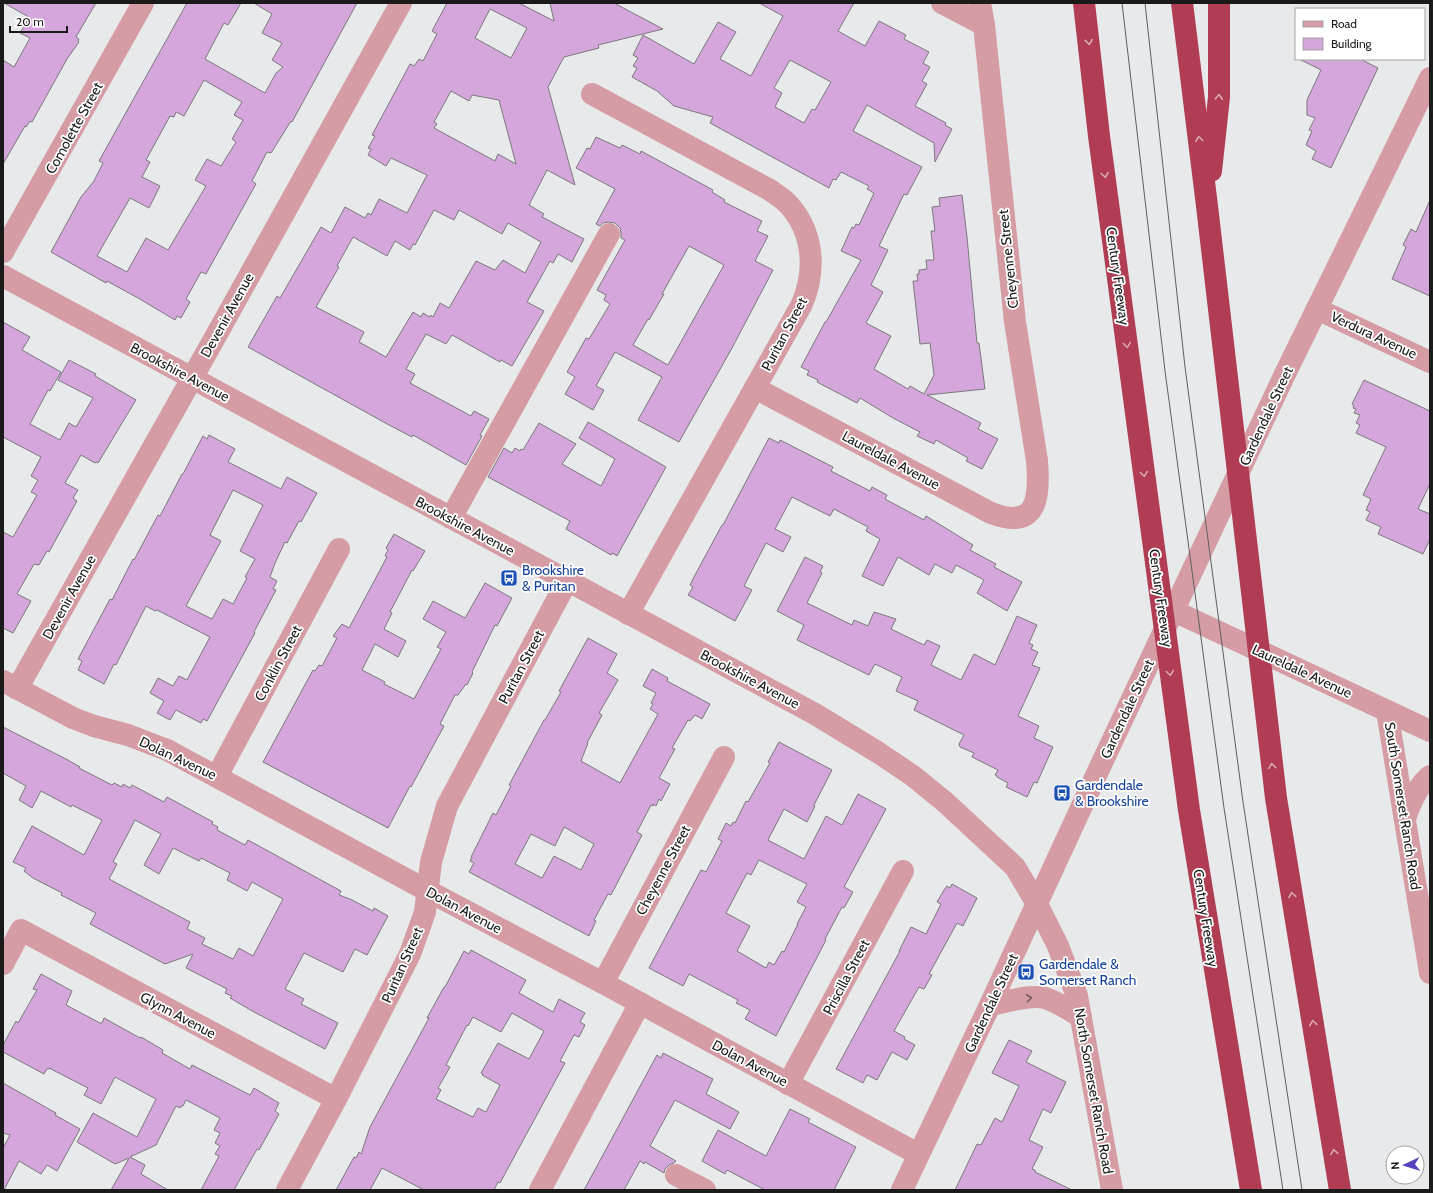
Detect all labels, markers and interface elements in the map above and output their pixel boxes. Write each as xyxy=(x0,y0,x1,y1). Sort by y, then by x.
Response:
scale bar xyxy=(10,8,67,34)
legend xyxy=(1295,8,1425,60)
text: 20 m xyxy=(16,14,44,29)
text: Road xyxy=(1331,16,1357,31)
text: Building xyxy=(1331,36,1373,51)
one-way arrow xyxy=(1084,39,1093,45)
street label: Comolette Street xyxy=(41,79,107,177)
one-way arrow xyxy=(1215,94,1223,100)
one-way arrow xyxy=(1195,136,1204,142)
one-way arrow xyxy=(1100,172,1109,178)
street label: Cheyenne Street xyxy=(994,208,1022,309)
street label: Century Freeway xyxy=(1102,226,1134,326)
street label: Devenir Avenue xyxy=(196,270,258,360)
street label: Puritan Street xyxy=(757,294,811,374)
street label: Verdura Avenue xyxy=(1328,307,1420,363)
street label: Brookshire Avenue xyxy=(127,338,233,406)
one-way arrow xyxy=(1122,342,1131,348)
street label: Gardendale Street xyxy=(1235,363,1297,468)
street label: Laureldale Avenue xyxy=(839,427,943,493)
one-way arrow xyxy=(1139,471,1148,477)
street label: Brookshire Avenue xyxy=(412,492,518,560)
street label: Century Freeway xyxy=(1145,548,1177,648)
street label: Devenir Avenue xyxy=(38,552,100,642)
place label: Brookshire & Puritan xyxy=(522,561,584,595)
bus stop icon: Brookshire & Puritan xyxy=(499,568,519,588)
street label: Conklin Street xyxy=(250,622,306,704)
street label: Puritan Street xyxy=(494,627,548,707)
street label: Laureldale Avenue xyxy=(1249,640,1355,702)
street label: Brookshire Avenue xyxy=(697,645,803,713)
street label: Gardendale Street xyxy=(1096,656,1158,761)
one-way arrow xyxy=(1166,669,1175,676)
street label: South Somerset Ranch Road xyxy=(1381,721,1425,891)
street label: Dolan Avenue xyxy=(136,732,220,784)
one-way arrow xyxy=(1268,763,1277,769)
place label: Gardendale & Brookshire xyxy=(1075,776,1149,810)
bus stop icon: Gardendale & Brookshire xyxy=(1052,783,1072,803)
street label: Cheyenne Street xyxy=(632,822,694,918)
street label: Century Freeway xyxy=(1189,868,1223,968)
street label: Dolan Avenue xyxy=(423,883,505,937)
one-way arrow xyxy=(1288,892,1297,898)
street label: Puritan Street xyxy=(377,924,427,1006)
street label: Priscilla Street xyxy=(819,936,874,1018)
street label: Gardendale Street xyxy=(960,950,1022,1055)
place label: Gardendale & Somerset Ranch xyxy=(1039,955,1136,989)
bus stop icon: Gardendale & Somerset Ranch xyxy=(1016,962,1036,982)
street label: Glynn Avenue xyxy=(137,988,219,1042)
one-way arrow xyxy=(1026,994,1032,1003)
street label: North Somerset Ranch Road xyxy=(1071,1007,1117,1175)
one-way arrow xyxy=(1309,1020,1318,1026)
street label: Dolan Avenue xyxy=(709,1036,791,1090)
north arrow xyxy=(1385,1145,1425,1185)
one-way arrow xyxy=(1330,1148,1339,1155)
text: N xyxy=(1388,1161,1402,1170)

